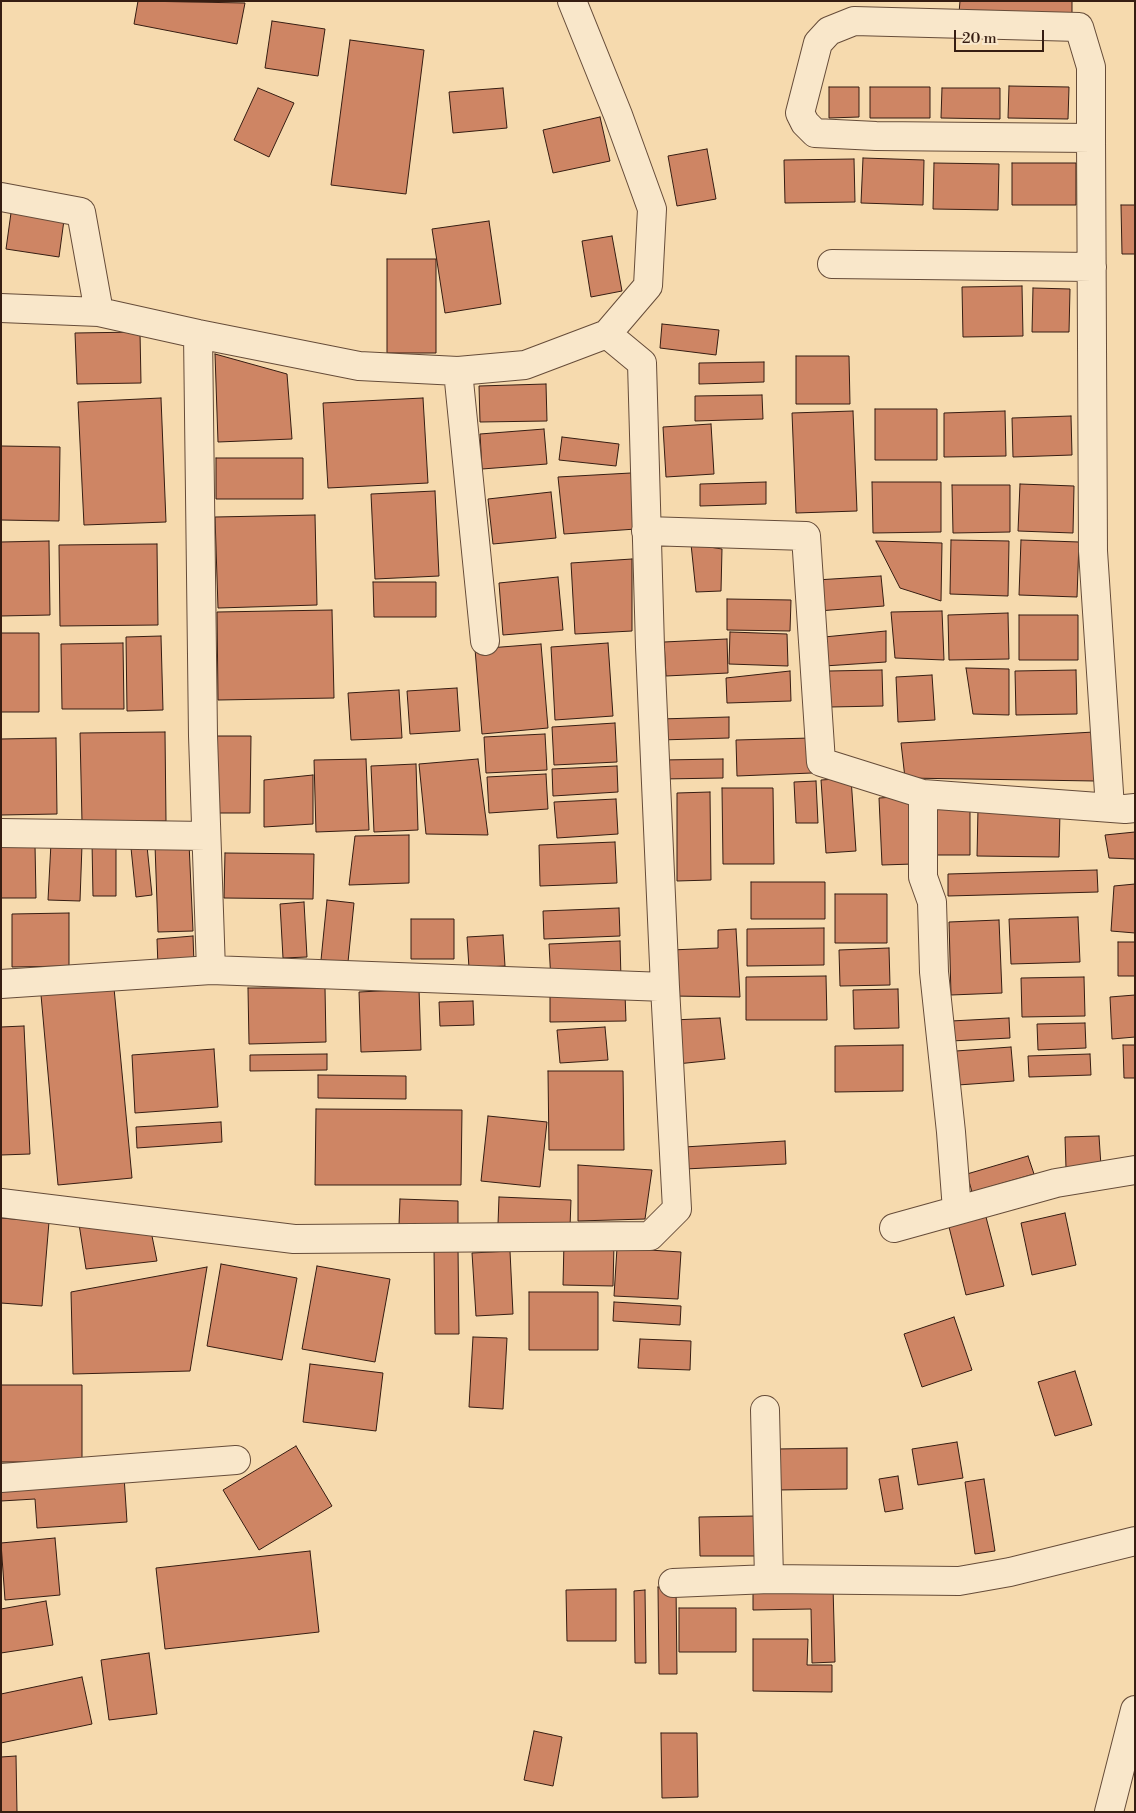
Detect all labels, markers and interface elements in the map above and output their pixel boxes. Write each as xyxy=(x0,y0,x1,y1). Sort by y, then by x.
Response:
scale bar xyxy=(956,20,1046,52)
text: 20 m xyxy=(962,29,997,48)

